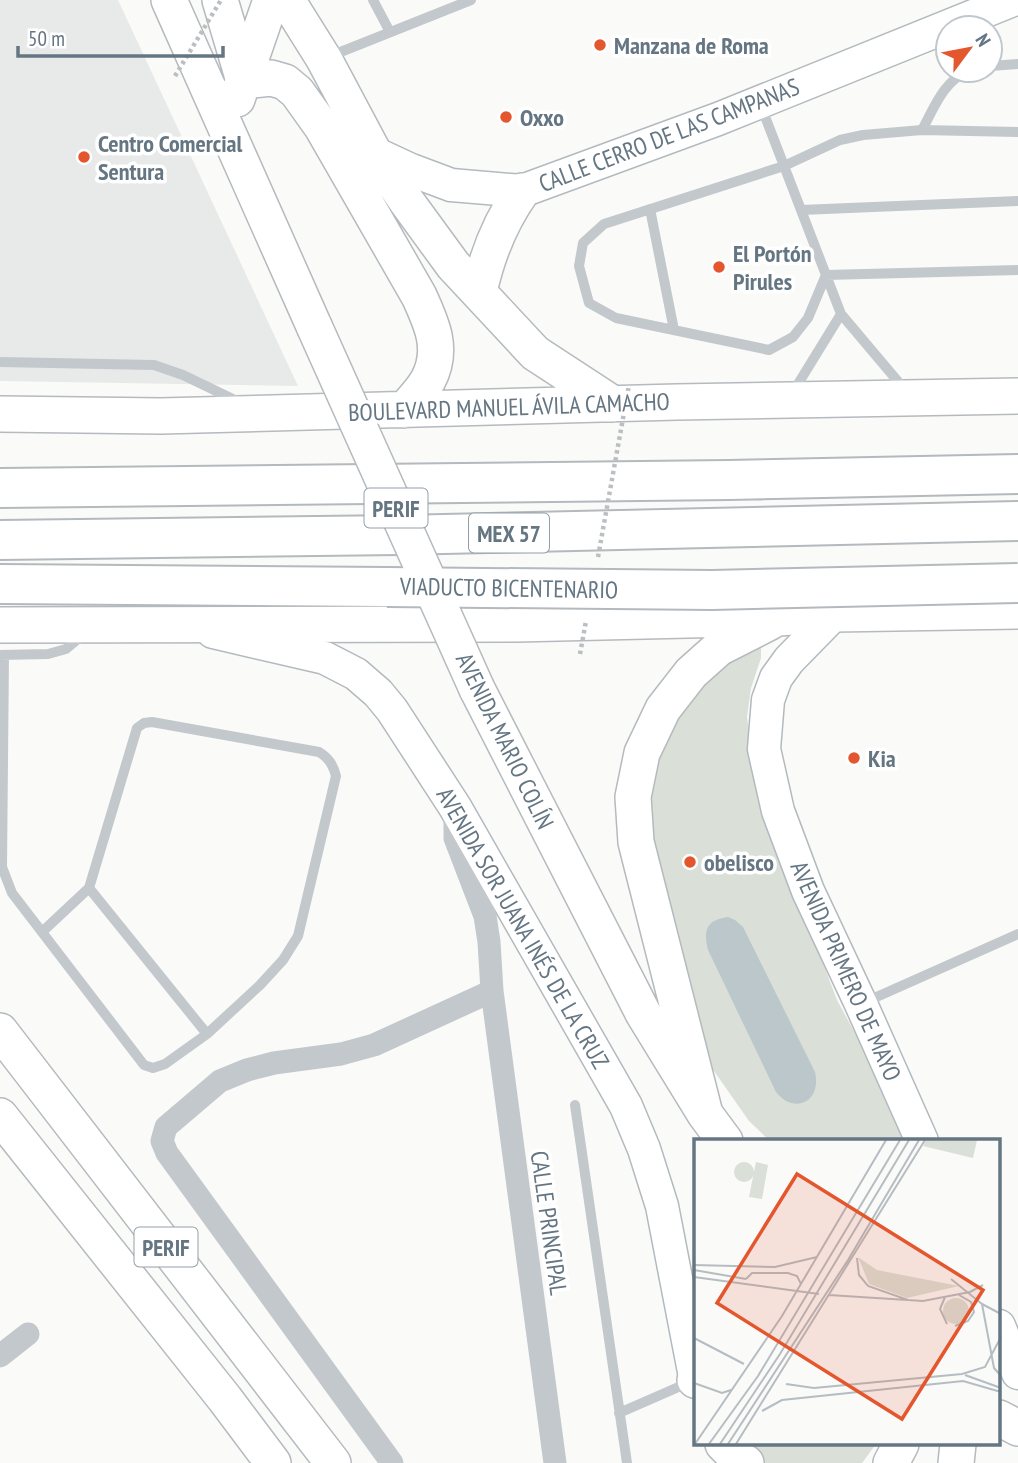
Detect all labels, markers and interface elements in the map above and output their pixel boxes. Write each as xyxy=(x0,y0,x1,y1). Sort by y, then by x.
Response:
scale bar xyxy=(18,14,222,58)
north arrow xyxy=(934,14,1004,84)
text: 50 m xyxy=(28,25,65,52)
text: N xyxy=(971,29,996,51)
place label: Manzana de Roma xyxy=(614,30,769,61)
marker: Manzana de Roma xyxy=(592,37,608,53)
street label: CALLE CERRO DE LAS CAMPANAS xyxy=(534,71,804,199)
place label: Oxxo xyxy=(520,102,564,133)
marker: Oxxo xyxy=(498,109,514,125)
place label: Centro Comercial Sentura xyxy=(98,128,243,187)
marker: Centro Comercial Sentura xyxy=(76,149,92,165)
place label: El Portón Pirules xyxy=(733,238,812,297)
marker: El Portón Pirules xyxy=(711,259,727,275)
street label: BOULEVARD MANUEL ÁVILA CAMACHO xyxy=(348,386,670,428)
road number: PERIF xyxy=(364,488,428,528)
road number: MEX 57 xyxy=(469,513,549,552)
street label: VIADUCTO BICENTENARIO xyxy=(399,571,618,605)
street label: AVENIDA MARIO COLÍN xyxy=(449,648,561,834)
place label: Kia xyxy=(868,743,896,774)
marker: Kia xyxy=(846,750,862,766)
street label: AVENIDA SOR JUANA INÉS DE LA CRUZ xyxy=(430,782,616,1074)
place label: obelisco xyxy=(704,847,774,878)
marker: obelisco xyxy=(682,854,698,870)
street label: AVENIDA PRIMERO DE MAYO xyxy=(784,856,908,1086)
inset map xyxy=(694,1139,1000,1446)
street label: CALLE PRINCIPAL xyxy=(524,1149,574,1297)
road number: PERIF xyxy=(134,1228,198,1266)

